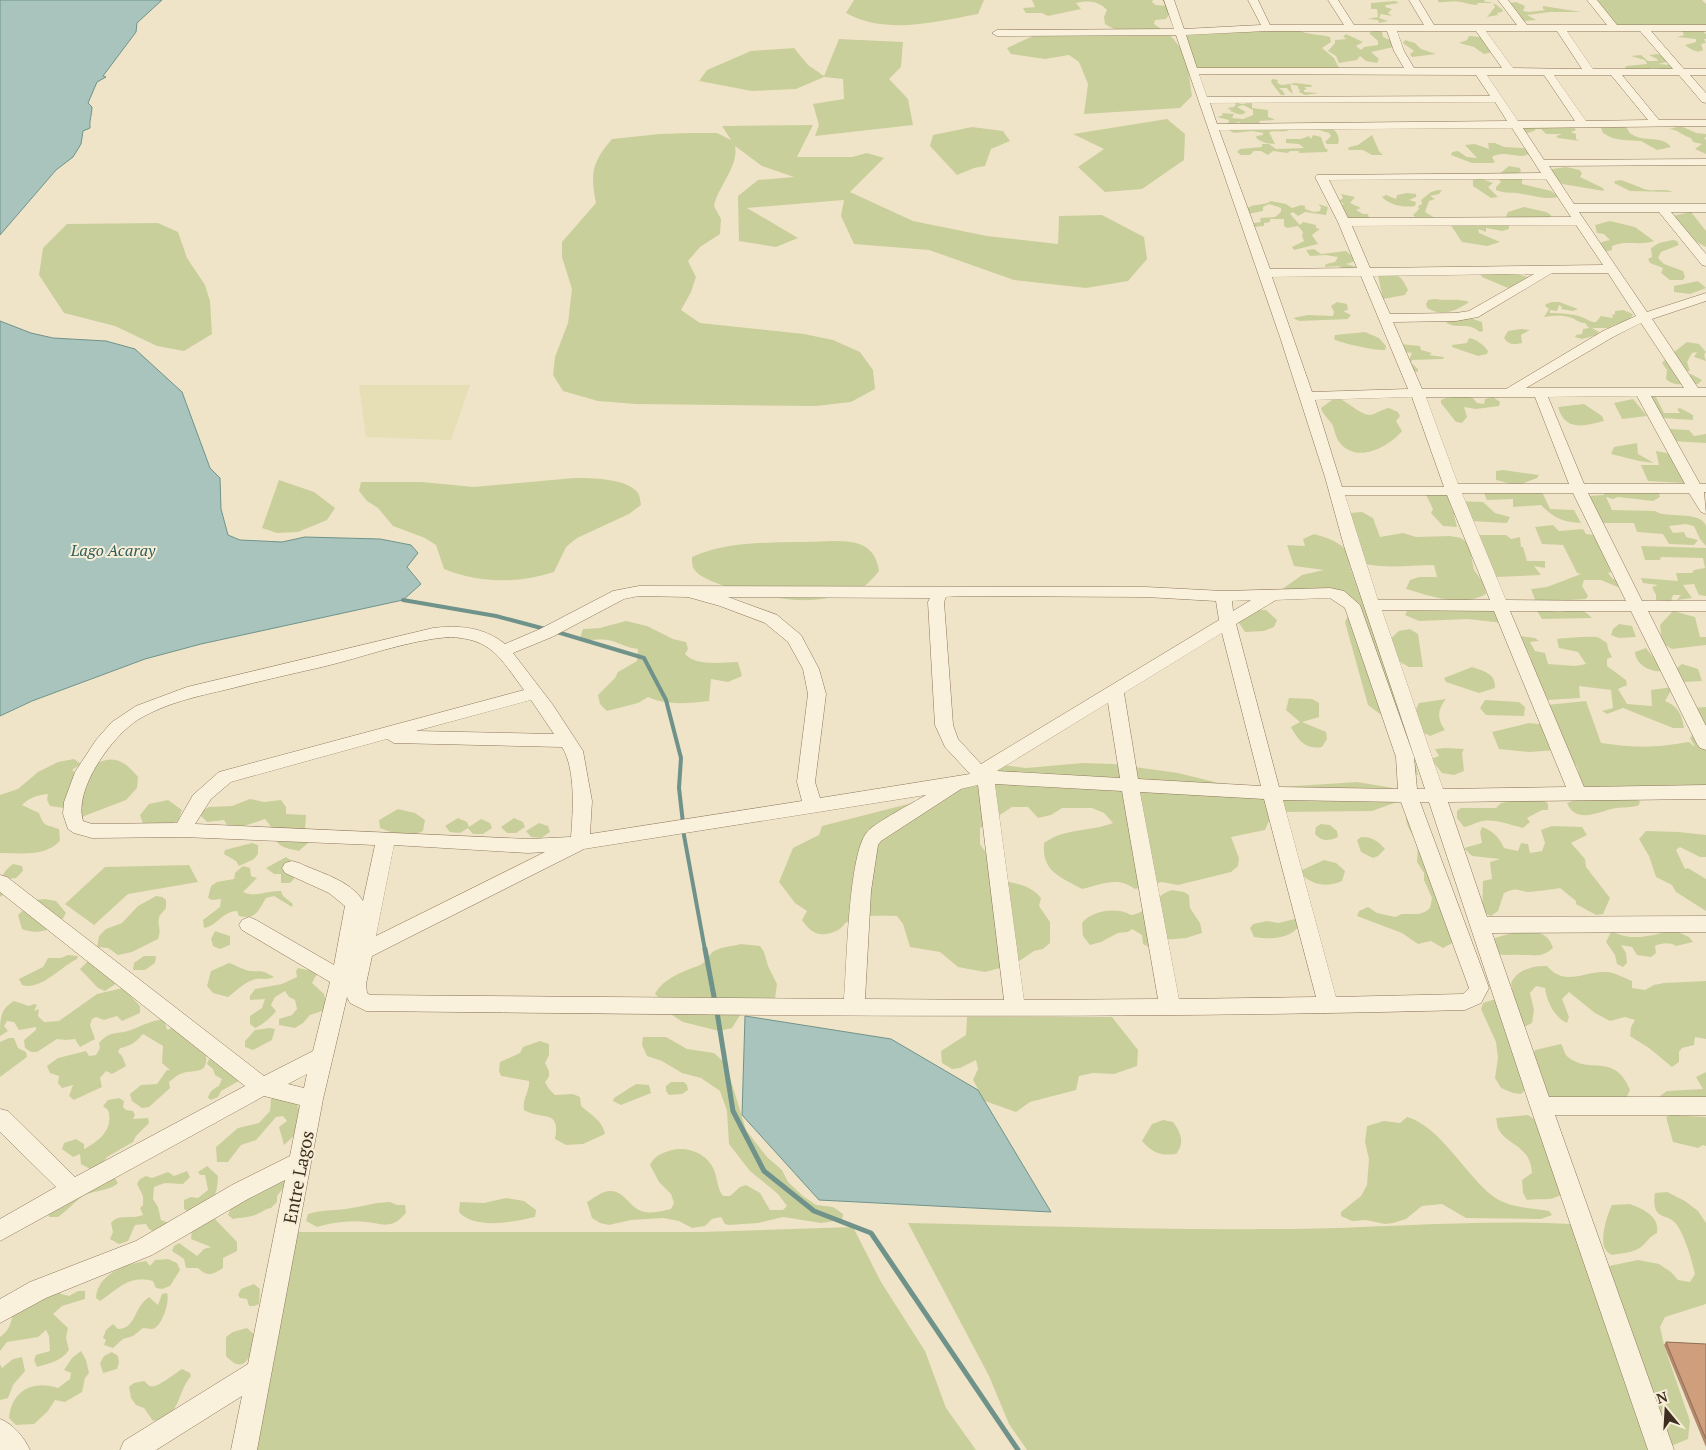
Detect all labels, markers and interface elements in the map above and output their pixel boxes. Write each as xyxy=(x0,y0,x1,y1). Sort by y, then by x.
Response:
water label: Lago Acaray xyxy=(70,539,156,561)
street label: Entre Lagos xyxy=(277,1128,319,1226)
north arrow xyxy=(1641,1385,1691,1435)
text: N xyxy=(1654,1386,1670,1408)

